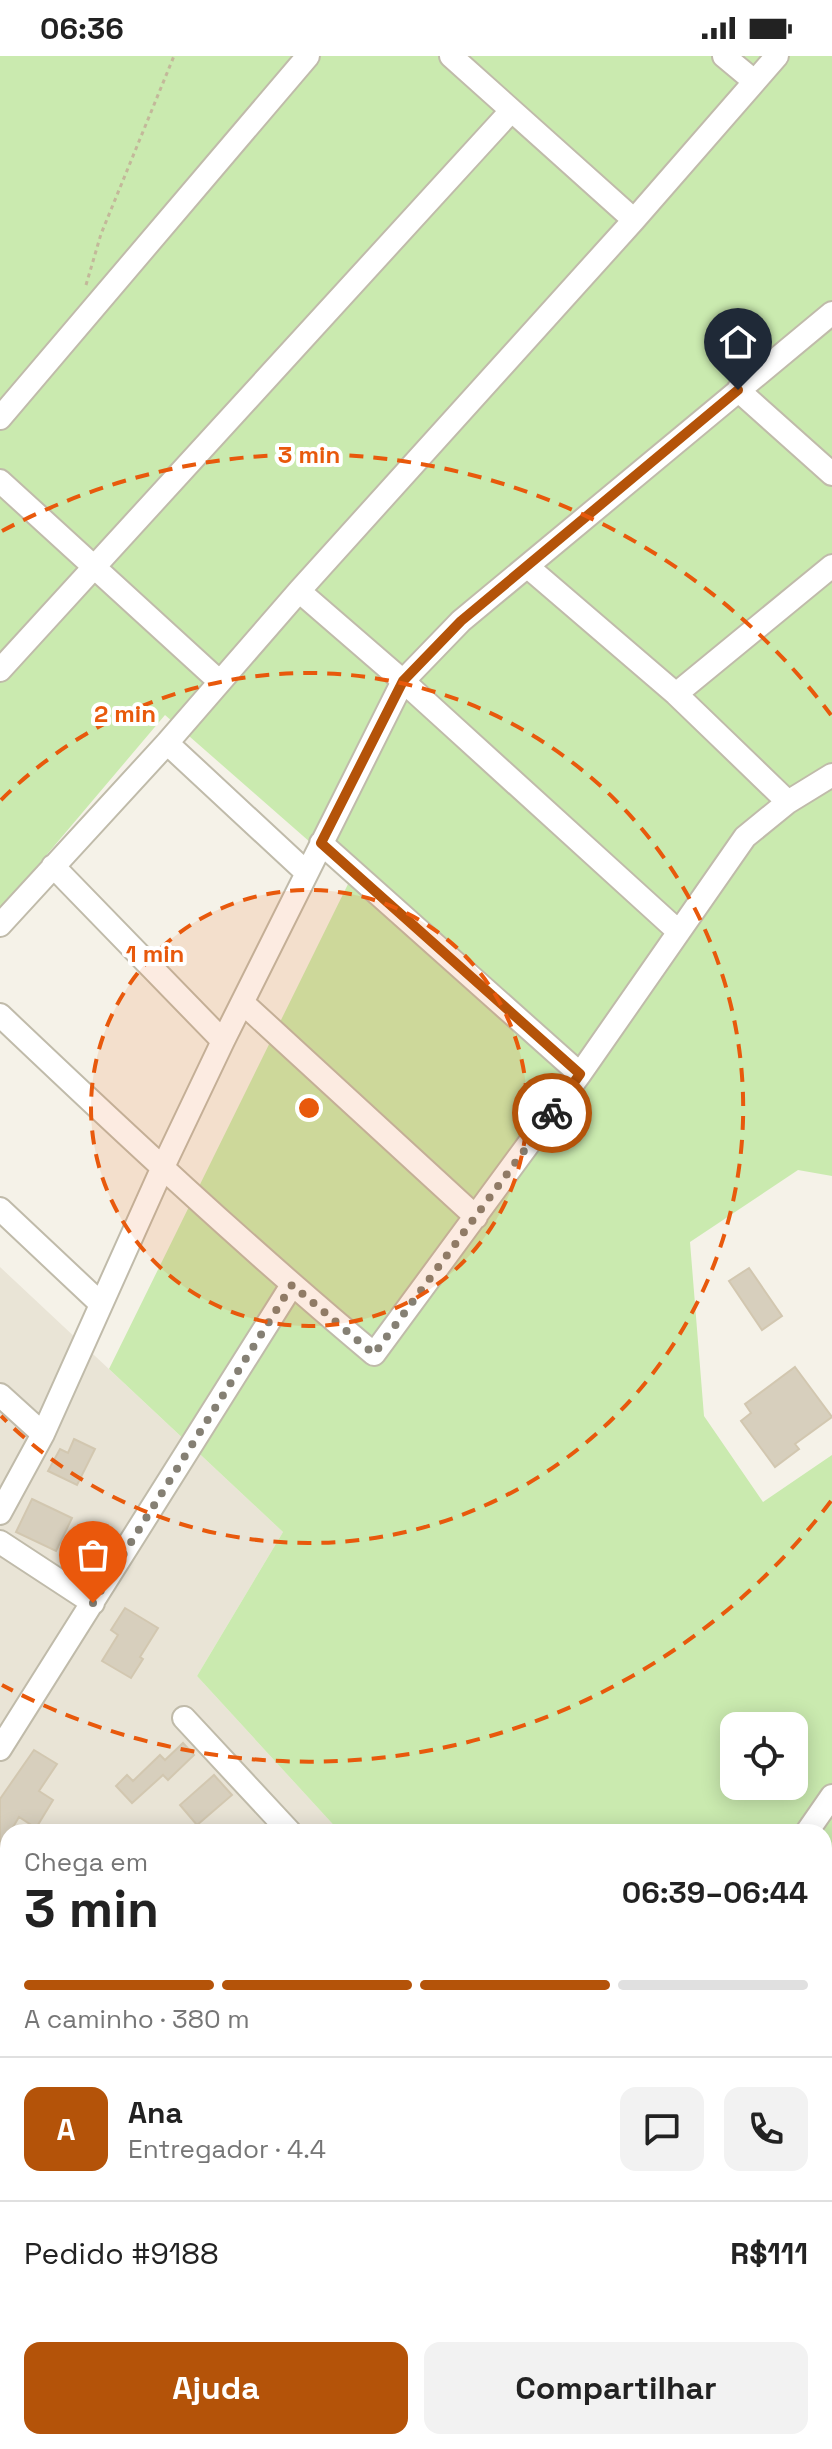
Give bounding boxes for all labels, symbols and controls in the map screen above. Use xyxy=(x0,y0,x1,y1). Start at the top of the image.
text: 06:36 xyxy=(40,9,124,48)
pin xyxy=(704,308,772,390)
icon: home xyxy=(716,320,760,364)
text: 3 min xyxy=(278,439,340,470)
text: 2 min xyxy=(94,698,156,729)
text: 1 min xyxy=(126,938,184,969)
courier xyxy=(512,1073,592,1153)
icon: bike xyxy=(530,1091,574,1135)
centre of rings xyxy=(295,1094,323,1122)
pin xyxy=(59,1521,127,1603)
icon: bag xyxy=(71,1533,115,1577)
map controls xyxy=(720,1712,808,1800)
button: locate xyxy=(720,1712,808,1800)
text: Chega em xyxy=(24,1845,148,1879)
text: 06:39–06:44 xyxy=(622,1873,808,1912)
text: 3 min xyxy=(24,1876,159,1942)
text: A caminho · 380 m xyxy=(24,2002,250,2036)
button: chat xyxy=(620,2087,704,2171)
button: phone xyxy=(724,2087,808,2171)
text: Ana xyxy=(128,2093,183,2132)
text: A xyxy=(56,2110,76,2149)
text: Entregador · 4.4 xyxy=(128,2132,326,2166)
text: Pedido #9188 xyxy=(24,2234,219,2273)
text: R$111 xyxy=(730,2234,808,2273)
button: Ajuda xyxy=(24,2342,408,2434)
button: Compartilhar xyxy=(424,2342,808,2434)

